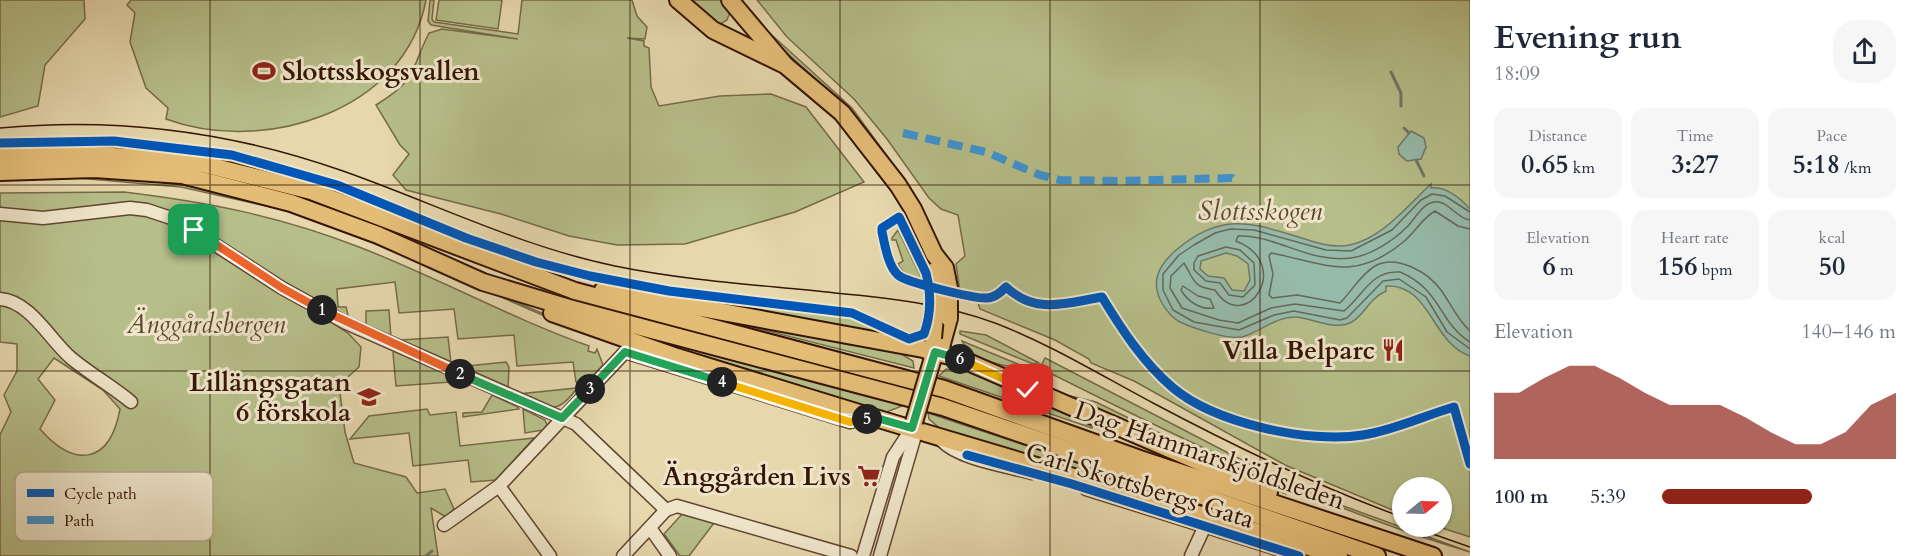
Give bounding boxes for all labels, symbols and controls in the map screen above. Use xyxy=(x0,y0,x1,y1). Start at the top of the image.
text: Evening run xyxy=(1494,15,1682,60)
button: share xyxy=(1833,20,1896,83)
place label: Slottsskogsvallen xyxy=(282,54,480,89)
sports icon: Slottsskogsvallen xyxy=(251,58,277,84)
text: 18:09 xyxy=(1494,60,1540,87)
text: Distance xyxy=(1529,125,1587,147)
text: Time xyxy=(1676,125,1714,147)
text: Pace xyxy=(1817,125,1847,147)
text: 0.65 xyxy=(1521,147,1569,182)
text: 3:27 xyxy=(1671,147,1719,182)
text: 5:18 xyxy=(1792,147,1840,182)
text: km xyxy=(1569,157,1595,179)
text: /km xyxy=(1840,157,1872,179)
park label: Slottsskogen xyxy=(1198,194,1322,229)
pin xyxy=(168,204,219,255)
icon: arrive xyxy=(177,213,210,246)
text: Elevation xyxy=(1526,227,1590,249)
text: Heart rate xyxy=(1661,227,1729,249)
text: kcal xyxy=(1819,227,1845,249)
text: 6 xyxy=(1542,249,1556,284)
text: 156 xyxy=(1658,249,1698,284)
text: 50 xyxy=(1819,249,1845,284)
text: m xyxy=(1556,259,1574,281)
text: bpm xyxy=(1698,259,1732,281)
pin: 1 xyxy=(307,295,337,325)
text: 1 xyxy=(318,299,326,321)
park label: Änggårdsbergen xyxy=(126,307,286,342)
text: Elevation xyxy=(1494,318,1573,345)
text: 140–146 m xyxy=(1801,318,1896,345)
place label: Villa Belparc xyxy=(1222,333,1375,368)
restaurant icon: Villa Belparc xyxy=(1380,337,1406,363)
pin: 6 xyxy=(945,344,975,374)
text: 6 xyxy=(956,348,964,370)
pin: 2 xyxy=(445,359,475,389)
text: 2 xyxy=(456,363,464,385)
pin xyxy=(1002,364,1053,415)
place label: Lillängsgatan 6 förskola xyxy=(189,365,351,430)
pin: 4 xyxy=(707,367,737,397)
text: 4 xyxy=(718,371,726,393)
icon: check xyxy=(1011,373,1044,406)
pin: 3 xyxy=(575,374,605,404)
text: 3 xyxy=(586,378,594,400)
school or university icon: Lillängsgatan 6 förskola xyxy=(356,384,382,410)
street label: Dag Hammarskjöldsleden xyxy=(1070,393,1350,518)
pin: 5 xyxy=(852,404,882,434)
text: 5 xyxy=(863,408,871,430)
street label: Carl Skottsbergs Gata xyxy=(1021,434,1258,537)
place label: Änggården Livs xyxy=(663,459,851,494)
supermarket icon: Änggården Livs xyxy=(856,463,882,489)
legend xyxy=(15,472,213,541)
north arrow xyxy=(1392,477,1452,537)
map controls xyxy=(1392,477,1452,537)
text: Cycle path xyxy=(64,483,137,505)
text: 100 m xyxy=(1494,483,1549,510)
text: 5:39 xyxy=(1590,483,1626,510)
text: Path xyxy=(64,510,94,532)

